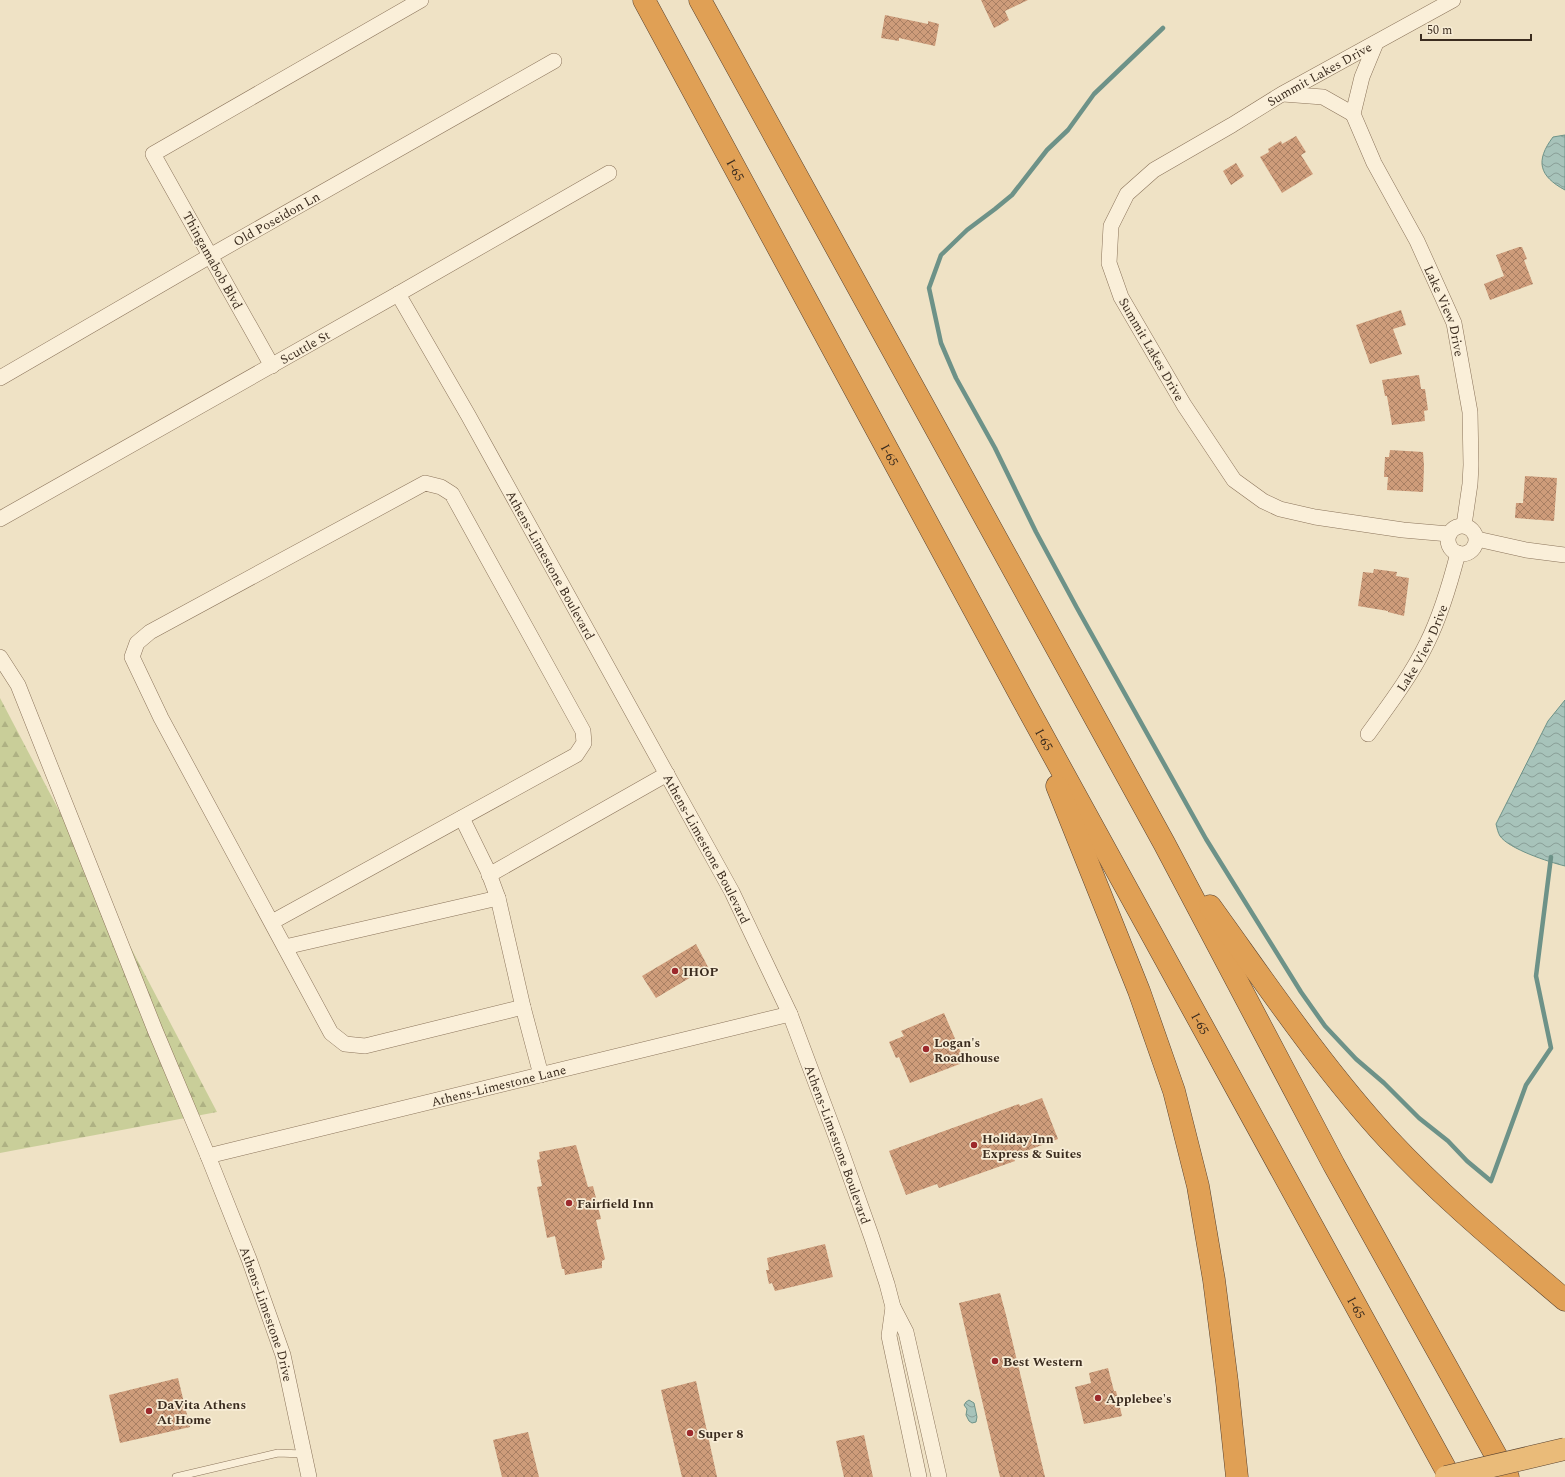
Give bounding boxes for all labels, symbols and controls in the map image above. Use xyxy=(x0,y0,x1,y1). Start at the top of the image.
scale bar xyxy=(1421,16,1531,42)
text: 50 m xyxy=(1427,21,1452,40)
street label: Summit Lakes Drive xyxy=(1263,38,1376,112)
street label: I-65 xyxy=(721,155,749,185)
street label: Old Poseidon Ln xyxy=(230,187,324,252)
street label: Thingamabob Blvd xyxy=(177,208,247,313)
street label: Lake View Drive xyxy=(1418,263,1469,358)
street label: Summit Lakes Drive xyxy=(1113,294,1189,405)
street label: Scuttle St xyxy=(276,325,334,370)
street label: I-65 xyxy=(875,440,904,470)
street label: Athens-Limestone Boulevard xyxy=(501,487,600,644)
street label: Lake View Drive xyxy=(1392,602,1453,696)
street label: I-65 xyxy=(1030,725,1058,755)
street label: Athens-Limestone Boulevard xyxy=(657,770,755,928)
place label: IHOP xyxy=(683,962,718,982)
marker: IHOP xyxy=(670,966,680,976)
street label: I-65 xyxy=(1186,1009,1214,1039)
place label: Logan's Roadhouse xyxy=(934,1033,1000,1068)
marker: Logan's Roadhouse xyxy=(921,1044,931,1054)
street label: Athens-Limestone Lane xyxy=(429,1060,568,1112)
street label: Athens-Limestone Boulevard xyxy=(799,1062,875,1227)
place label: Holiday Inn Express & Suites xyxy=(982,1129,1082,1164)
marker: Holiday Inn Express & Suites xyxy=(969,1140,979,1150)
place label: Fairfield Inn xyxy=(577,1194,654,1214)
marker: Fairfield Inn xyxy=(564,1198,574,1208)
street label: Athens-Limestone Drive xyxy=(234,1244,297,1384)
street label: I-65 xyxy=(1342,1293,1370,1323)
place label: Best Western xyxy=(1003,1352,1083,1372)
marker: Best Western xyxy=(990,1356,1000,1366)
place label: Applebee's xyxy=(1106,1389,1172,1409)
marker: Applebee's xyxy=(1093,1393,1103,1403)
place label: DaVita Athens At Home xyxy=(157,1395,246,1430)
marker: DaVita Athens At Home xyxy=(144,1406,154,1416)
place label: Super 8 xyxy=(698,1424,743,1444)
marker: Super 8 xyxy=(685,1428,695,1438)

